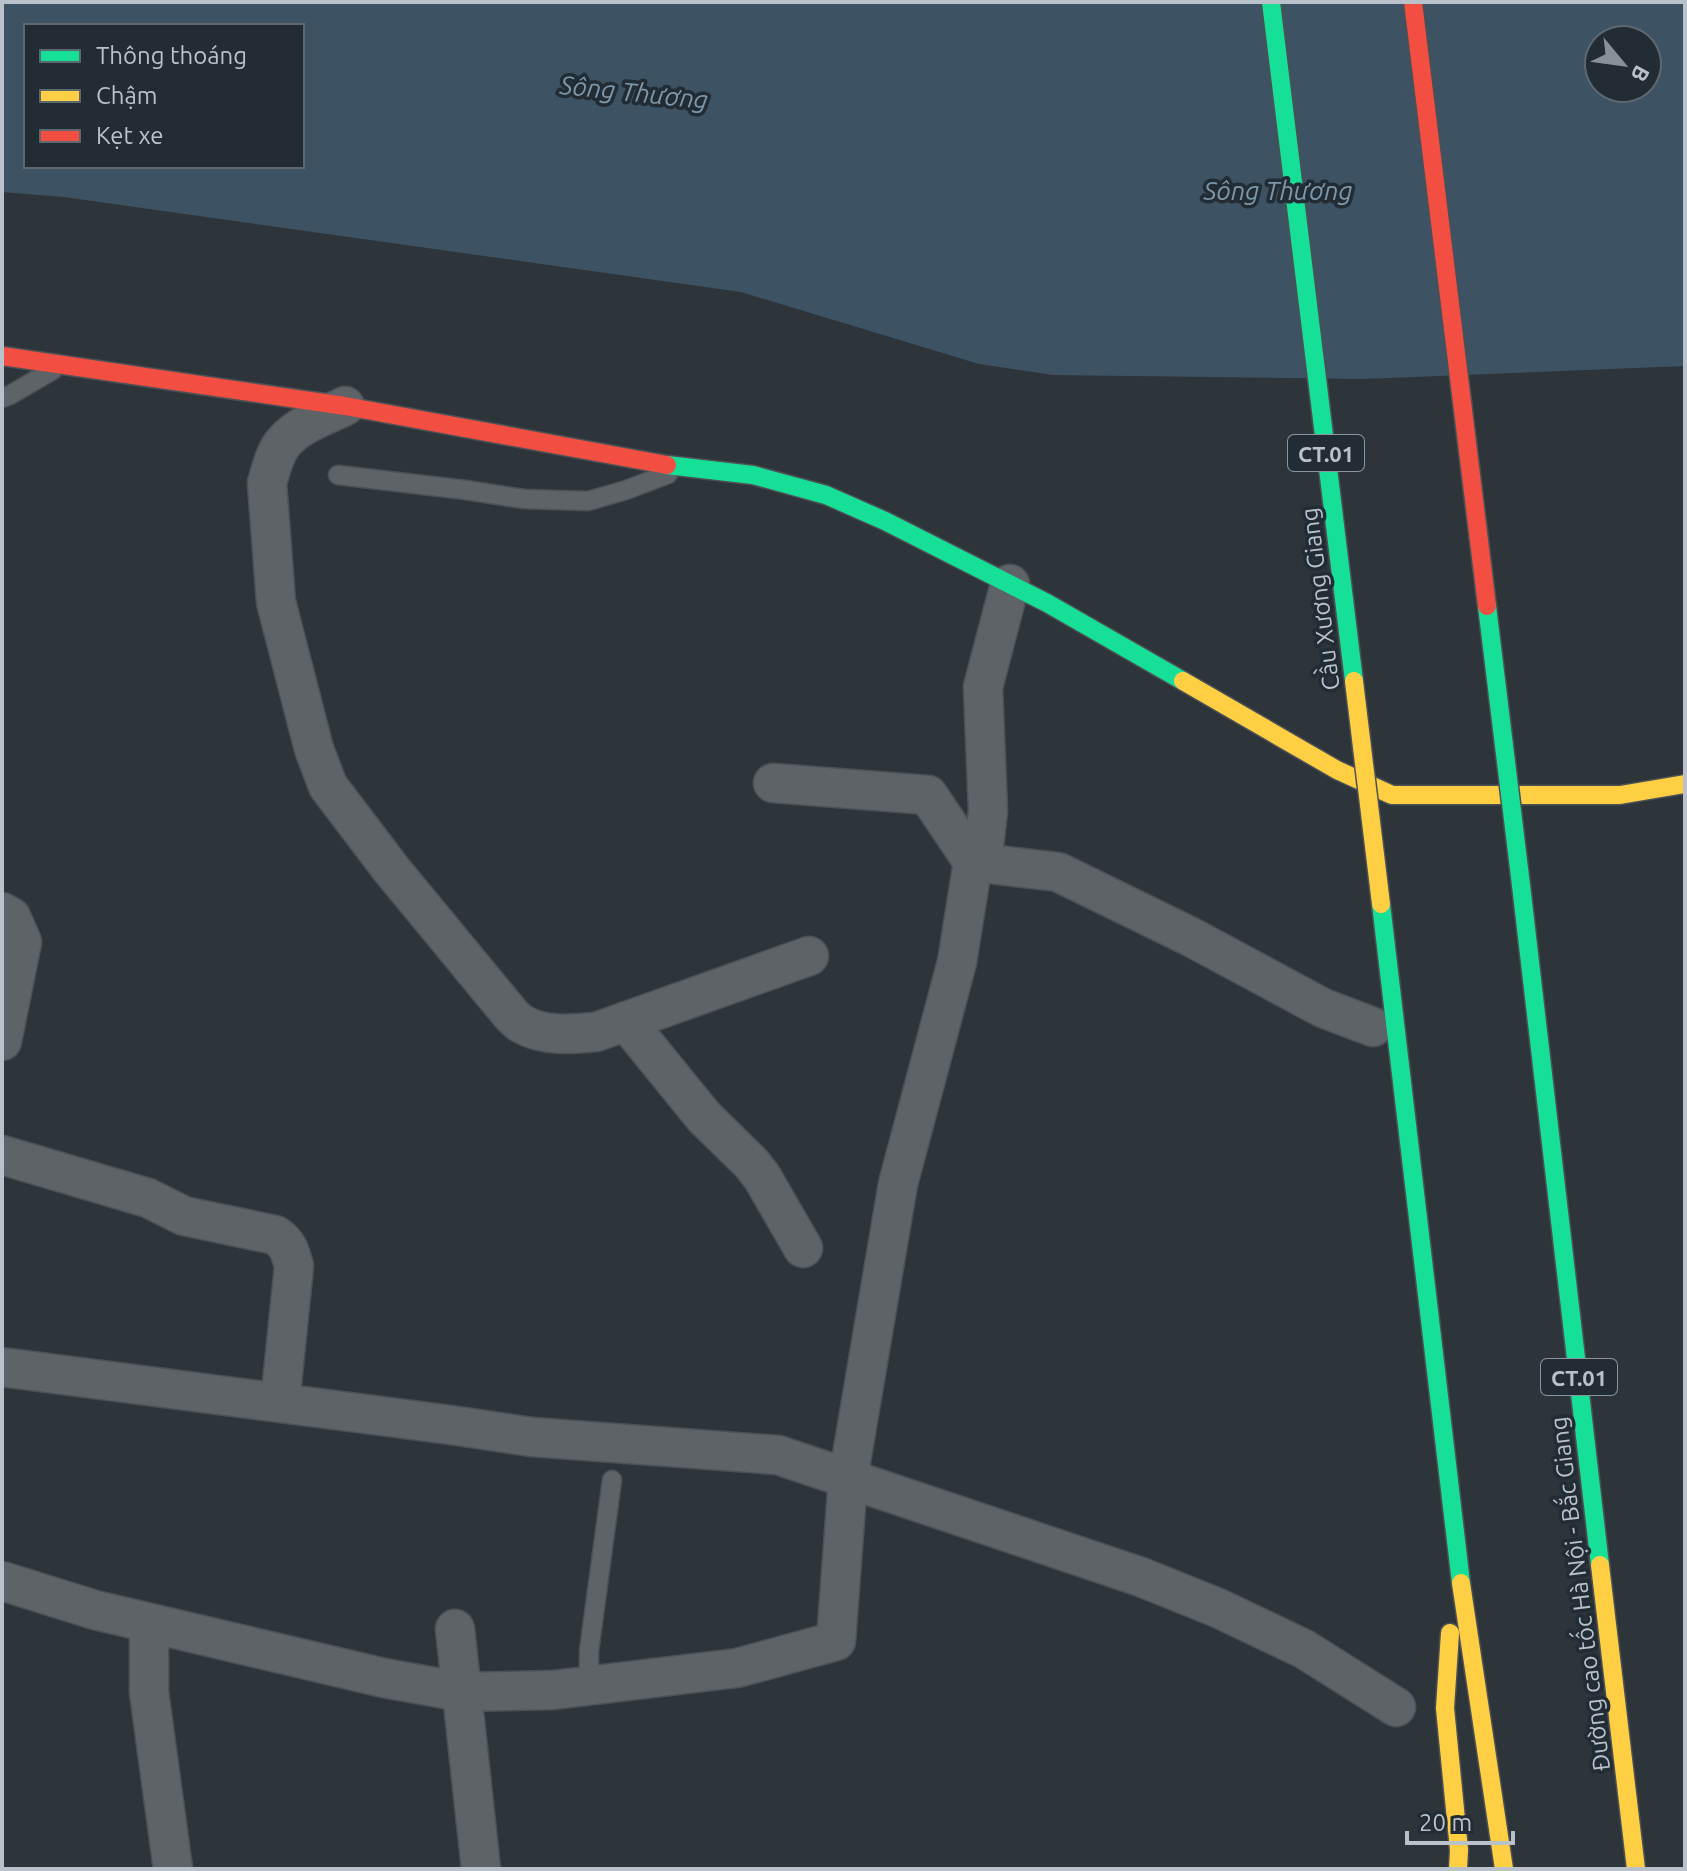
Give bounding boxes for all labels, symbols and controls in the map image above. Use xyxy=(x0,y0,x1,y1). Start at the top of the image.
legend xyxy=(24,24,304,168)
north arrow xyxy=(1583,24,1663,104)
text: Thông thoáng xyxy=(96,42,247,69)
text: B xyxy=(1626,61,1655,86)
water label: Sông Thương xyxy=(557,70,710,114)
text: Chậm xyxy=(96,82,157,109)
text: Kẹt xe xyxy=(96,122,164,149)
water label: Sông Thương xyxy=(1202,176,1353,205)
road number: CT.01 xyxy=(1288,435,1364,471)
street label: Cầu Xương Giang xyxy=(1292,506,1345,692)
road number: CT.01 xyxy=(1541,1359,1617,1395)
street label: Đường cao tốc Hà Nội - Bắc Giang xyxy=(1541,1415,1615,1773)
scale bar xyxy=(1407,1795,1513,1845)
text: 20 m xyxy=(1419,1809,1472,1836)

